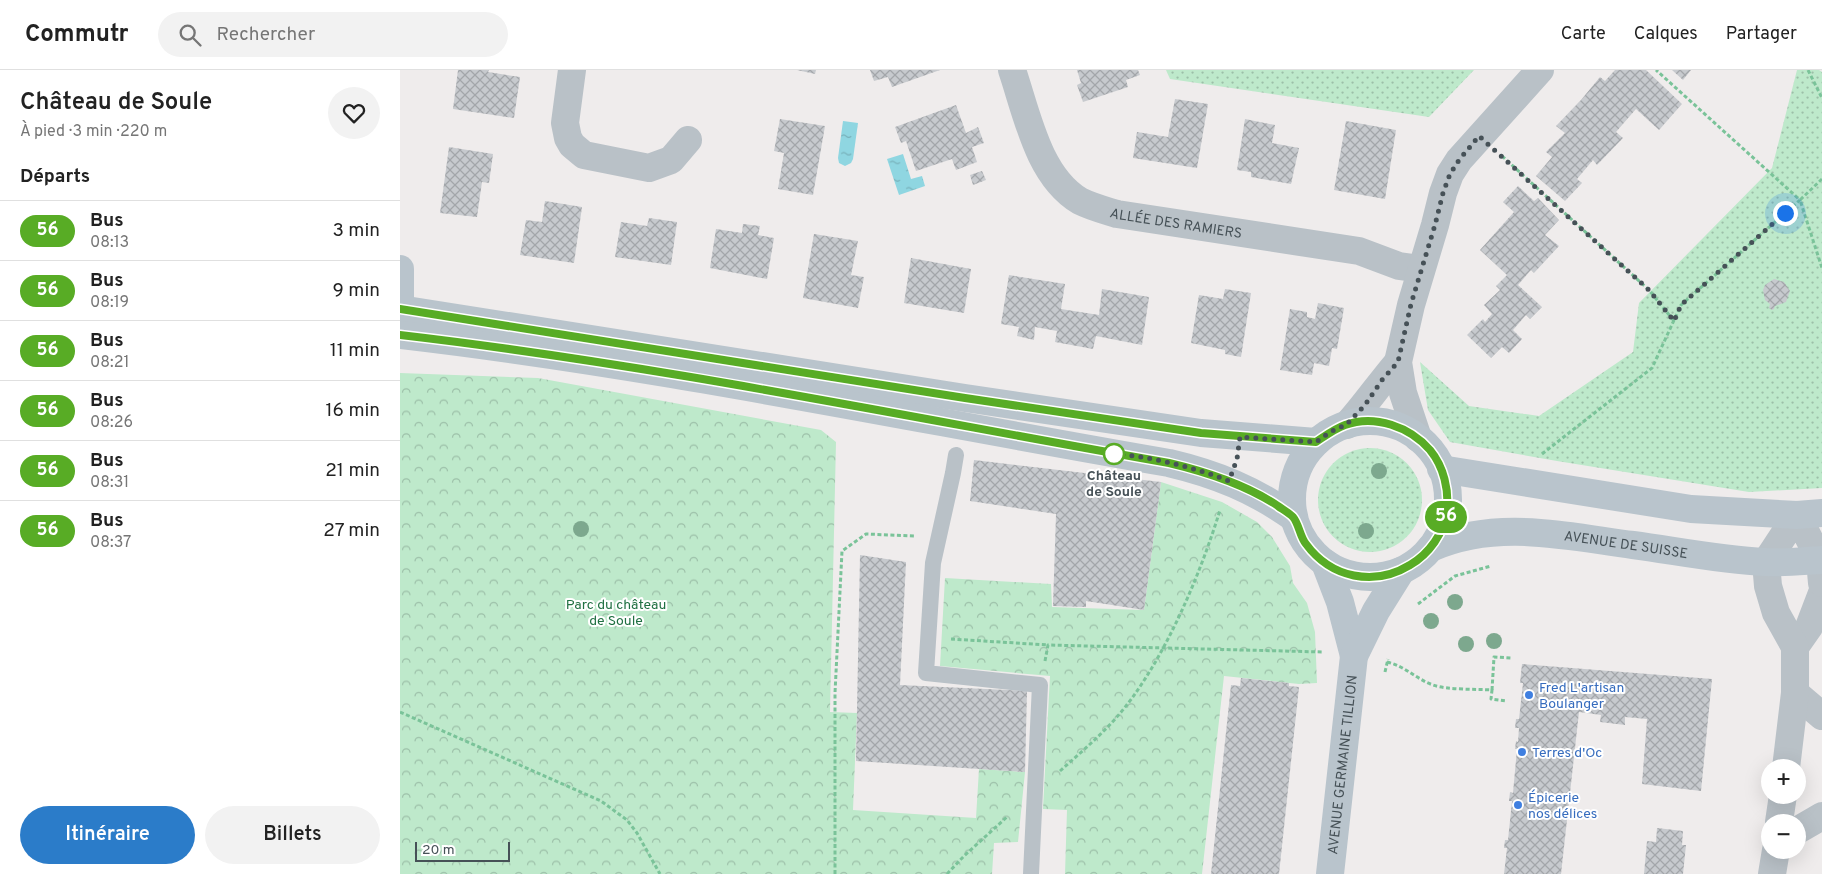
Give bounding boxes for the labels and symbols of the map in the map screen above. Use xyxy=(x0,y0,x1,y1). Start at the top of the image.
your location xyxy=(1773,201,1798,226)
street label: ALLÉE DES RAMIERS xyxy=(1107,205,1243,243)
marker: Château de Soule xyxy=(1103,443,1125,465)
place label: Château de Soule xyxy=(1086,468,1142,501)
line badge: 56 xyxy=(1424,501,1468,533)
street label: AVENUE DE SUISSE xyxy=(1563,528,1689,563)
park label: Parc du château de Soule xyxy=(566,597,666,630)
street label: AVENUE GERMAINE TILLION xyxy=(1325,674,1362,856)
place label: Fred L'artisan Boulanger xyxy=(1539,680,1624,713)
marker: Fred L'artisan Boulanger xyxy=(1523,689,1535,701)
place label: Terres d'Oc xyxy=(1532,745,1602,762)
marker: Terres d'Oc xyxy=(1516,746,1528,758)
place label: Épicerie nos délices xyxy=(1528,789,1597,823)
marker: Épicerie nos délices xyxy=(1512,799,1524,811)
scale bar xyxy=(415,839,510,862)

